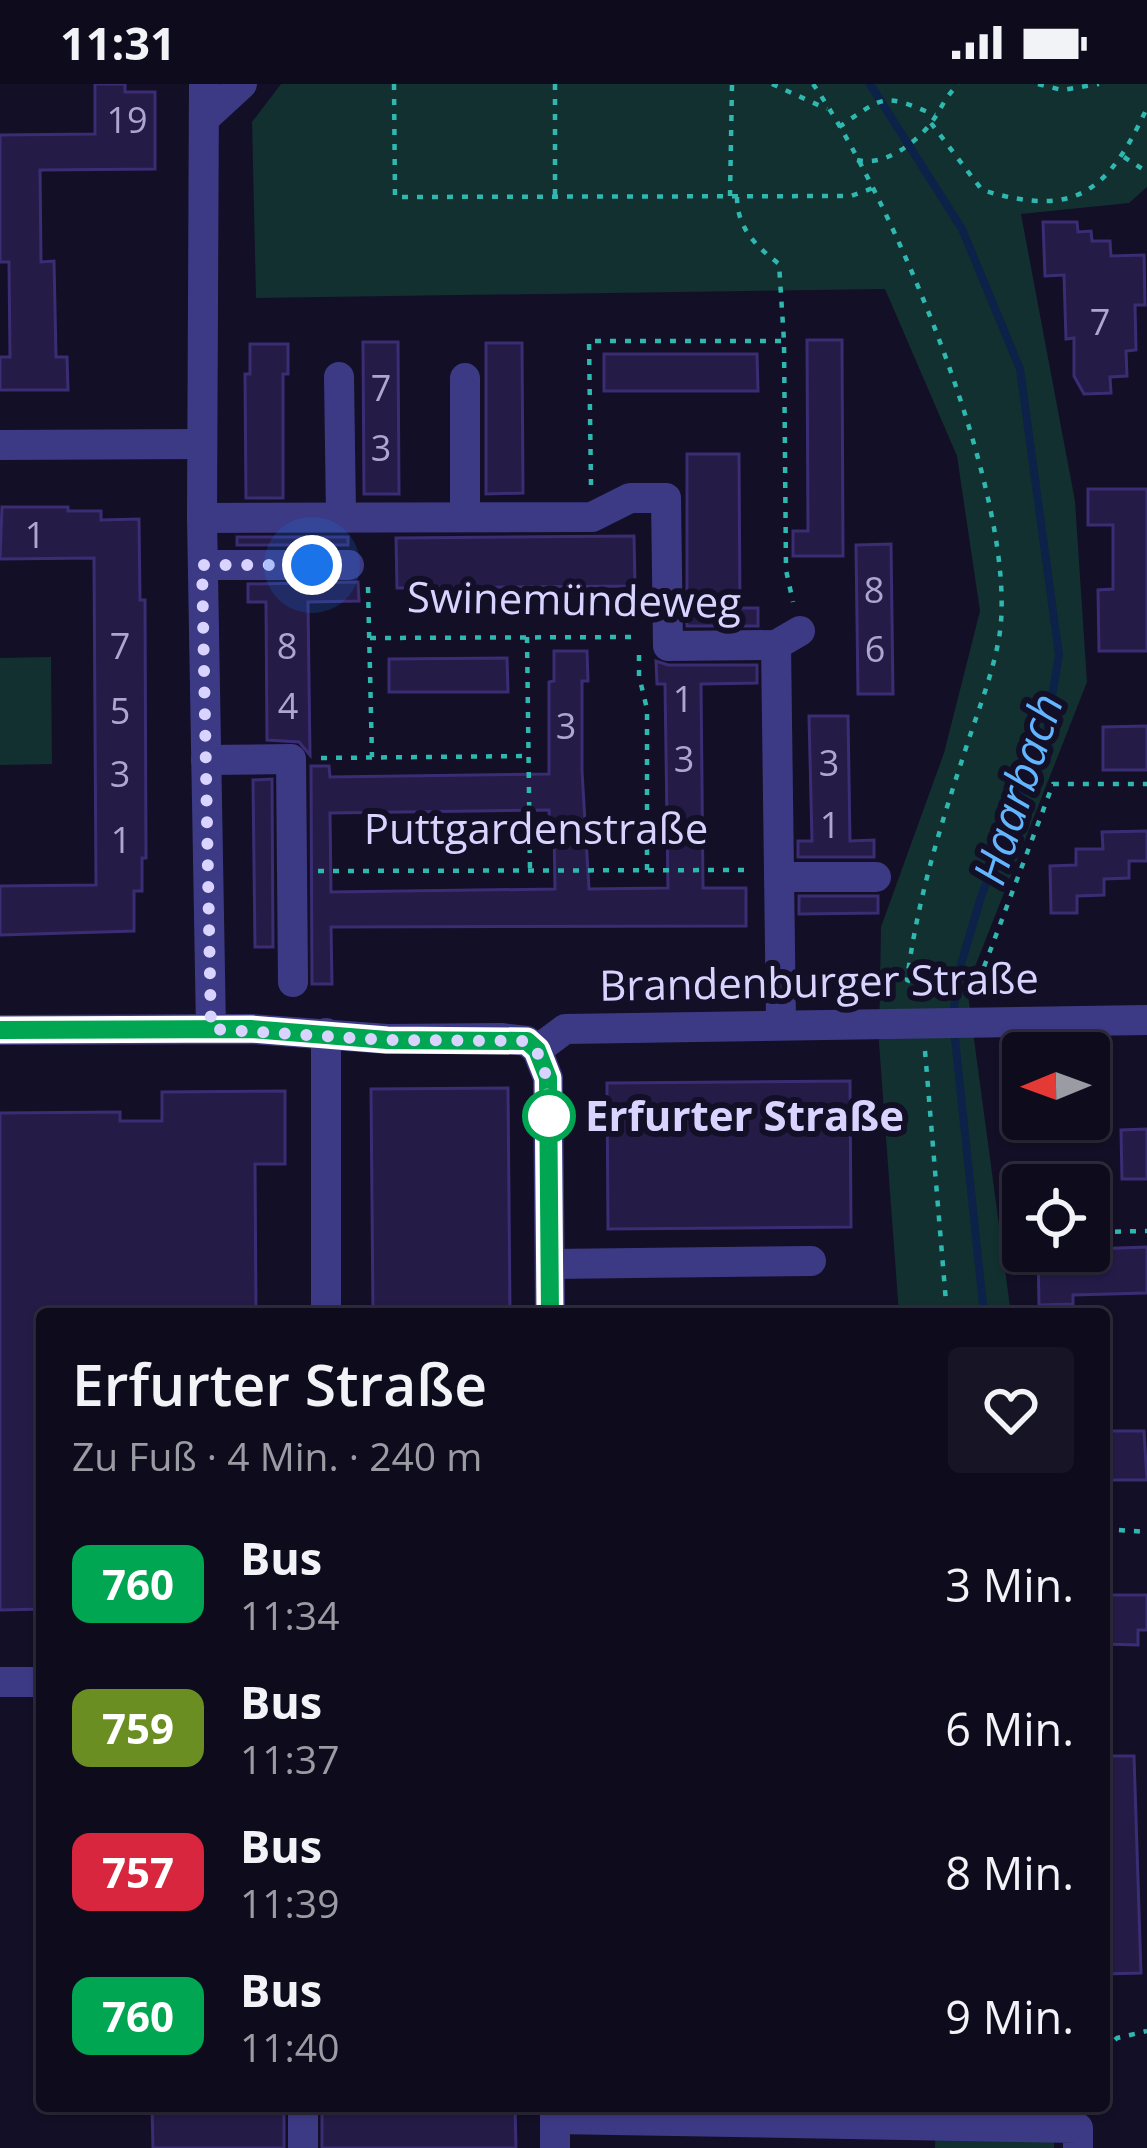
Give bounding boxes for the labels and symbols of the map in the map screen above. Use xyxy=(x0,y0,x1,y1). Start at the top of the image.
house number: 19 xyxy=(106,95,148,144)
house number: 7 xyxy=(1090,297,1110,346)
house number: 7 xyxy=(371,363,391,412)
house number: 3 xyxy=(371,423,391,472)
house number: 1 xyxy=(25,510,45,559)
your location xyxy=(282,535,342,595)
house number: 8 xyxy=(864,565,884,614)
street label: Swinemündeweg xyxy=(406,567,742,630)
house number: 7 xyxy=(110,621,130,670)
house number: 8 xyxy=(277,621,297,670)
house number: 6 xyxy=(865,624,885,673)
house number: 1 xyxy=(673,674,693,723)
house number: 4 xyxy=(278,681,298,730)
water label: Haarbach xyxy=(957,685,1076,892)
house number: 5 xyxy=(110,686,130,735)
house number: 3 xyxy=(556,701,576,750)
house number: 3 xyxy=(674,734,694,783)
house number: 3 xyxy=(819,738,839,787)
house number: 3 xyxy=(110,749,130,798)
street label: Puttgardenstraße xyxy=(364,799,708,856)
house number: 1 xyxy=(820,800,840,849)
house number: 1 xyxy=(111,815,131,864)
street label: Brandenburger Straße xyxy=(599,948,1039,1013)
north arrow xyxy=(1002,1032,1110,1140)
place label: Erfurter Straße xyxy=(585,1086,904,1143)
marker: Erfurter Straße xyxy=(524,1091,574,1141)

